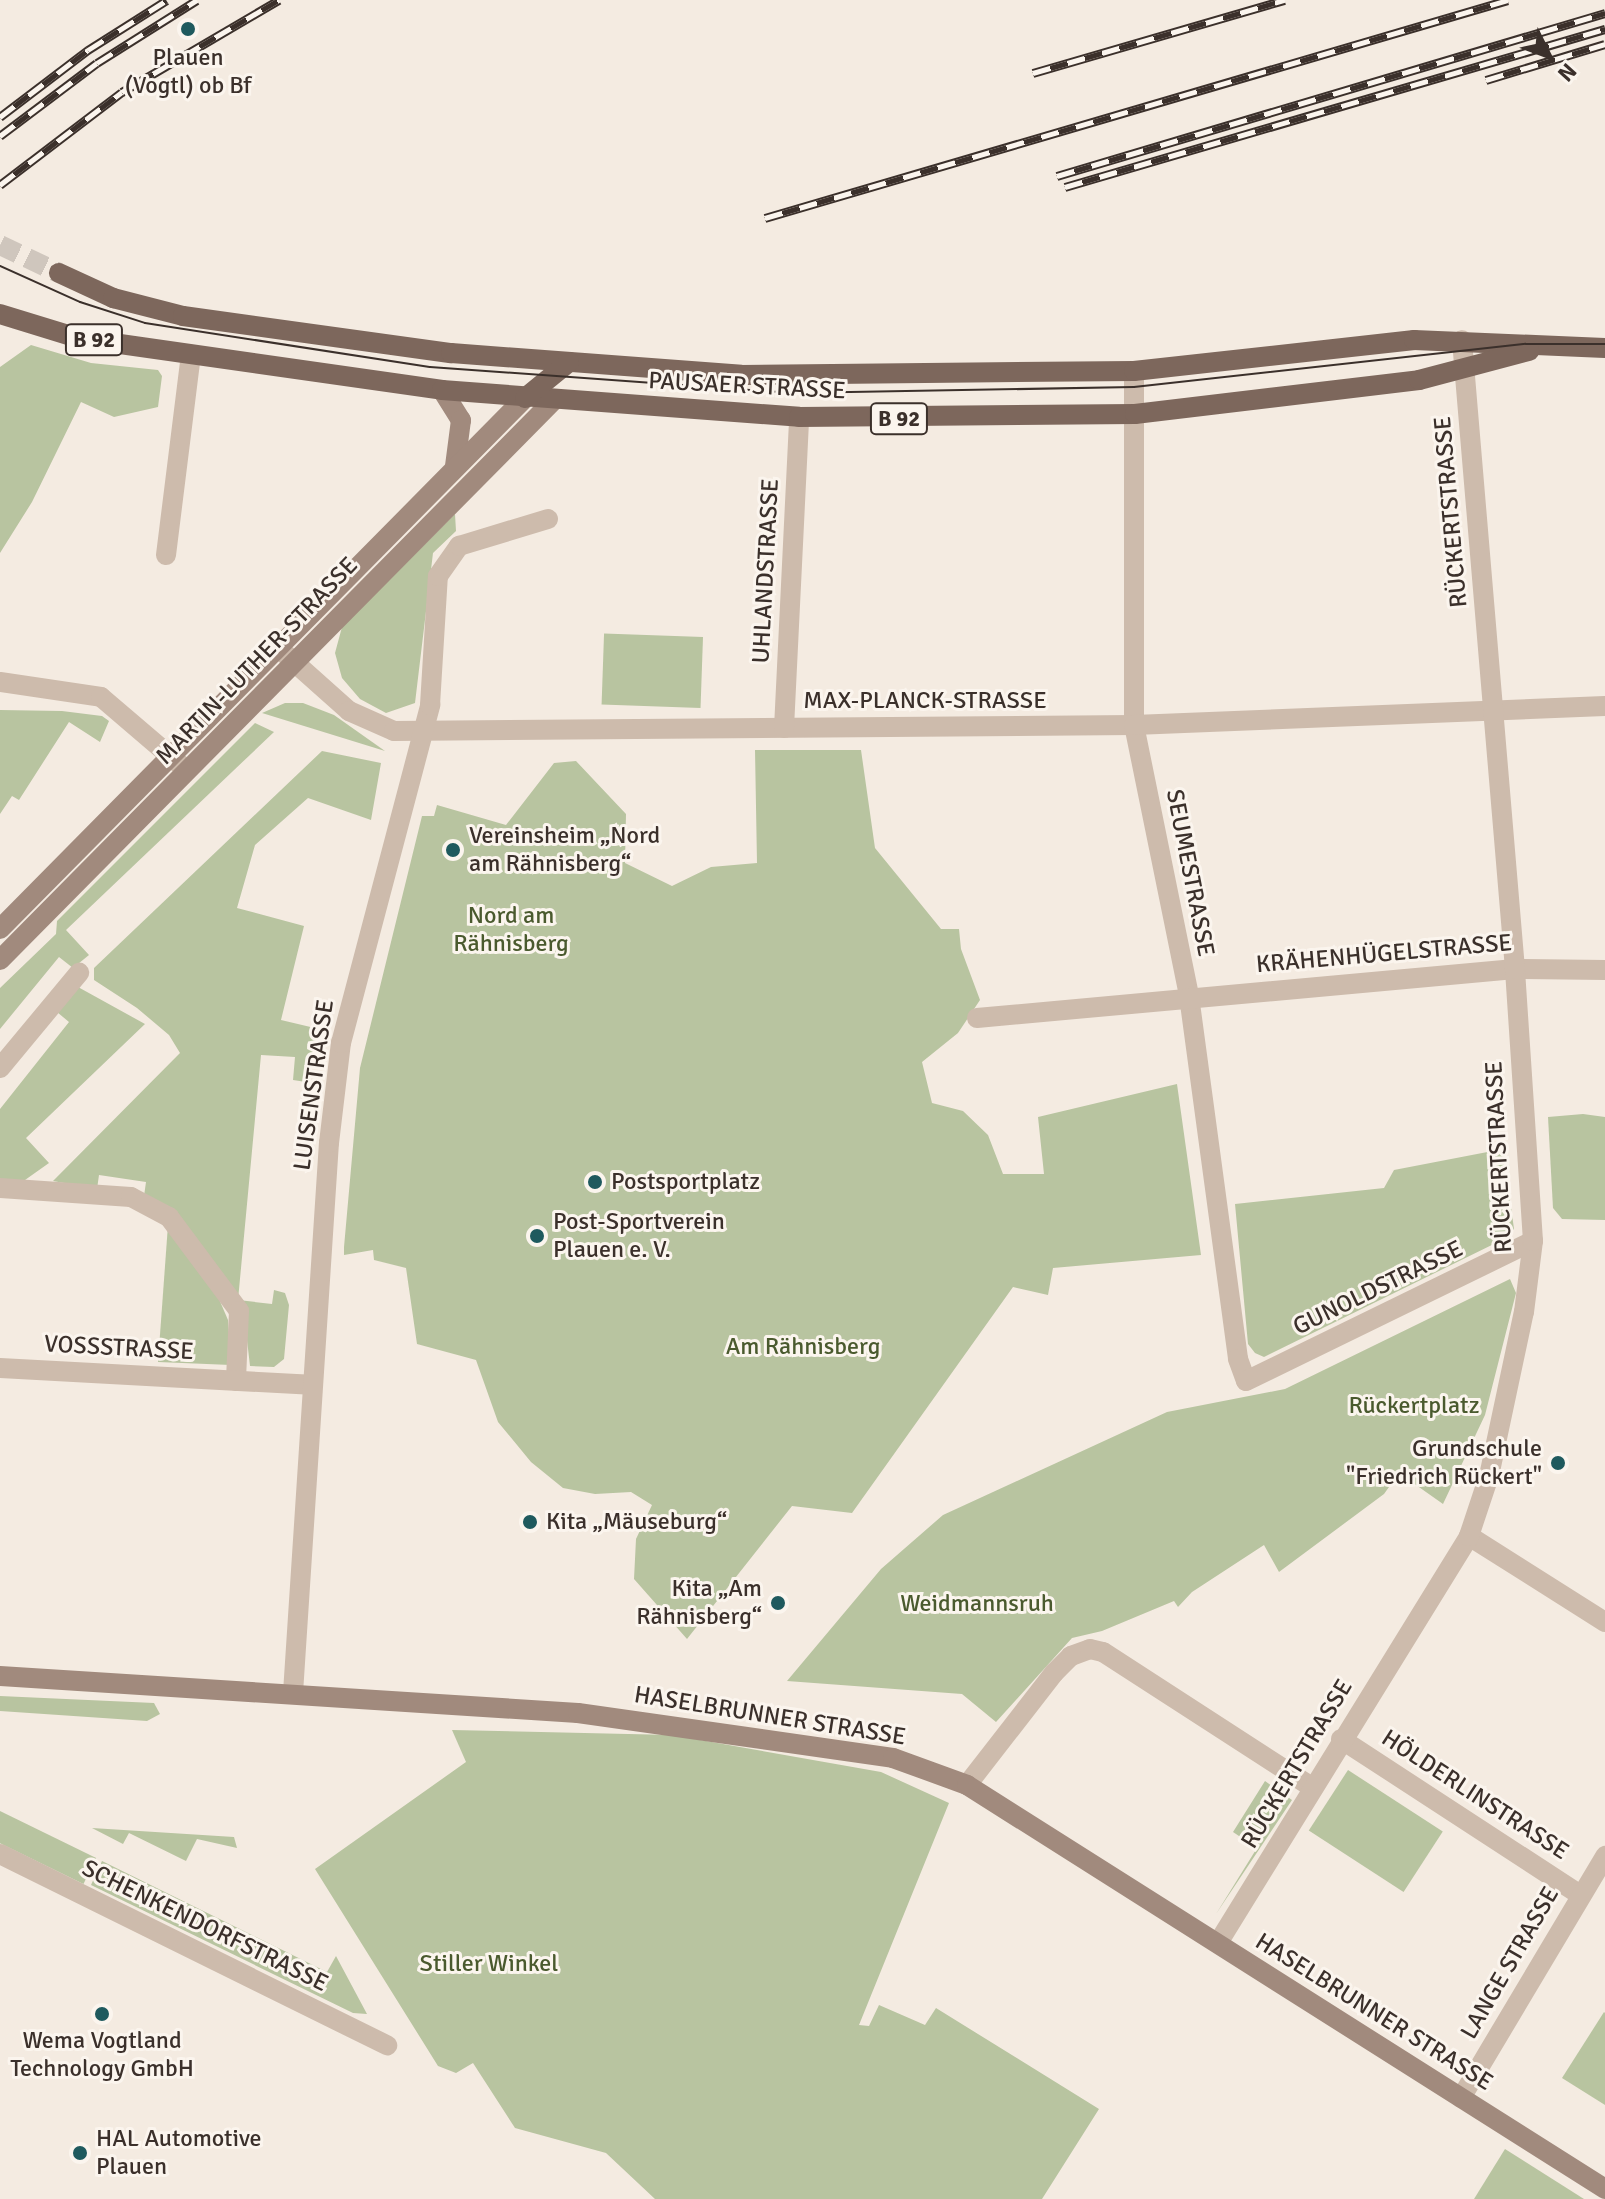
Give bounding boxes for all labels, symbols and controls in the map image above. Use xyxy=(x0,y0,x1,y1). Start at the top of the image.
north arrow xyxy=(1509,16,1589,96)
marker: Plauen (Vogtl) ob Bf xyxy=(177,18,199,40)
place label: Plauen (Vogtl) ob Bf xyxy=(125,44,251,100)
text: N xyxy=(1552,58,1582,87)
road number: B 92 xyxy=(64,322,124,358)
street label: PAUSAER STRASSE xyxy=(648,366,846,406)
road number: B 92 xyxy=(869,401,929,437)
street label: RÜCKERTSTRASSE xyxy=(1428,415,1474,609)
street label: UHLANDSTRASSE xyxy=(747,478,785,664)
street label: MARTIN-LUTHER-STRASSE xyxy=(150,551,364,771)
street label: MAX-PLANCK-STRASSE xyxy=(803,687,1047,715)
street label: SEUMESTRASSE xyxy=(1160,787,1220,959)
place label: Vereinsheim „Nord am Rähnisberg“ xyxy=(469,822,660,878)
marker: Vereinsheim „Nord am Rähnisberg“ xyxy=(444,841,462,859)
park label: Nord am Rähnisberg xyxy=(453,902,569,958)
street label: KRÄHENHÜGELSTRASSE xyxy=(1255,928,1513,980)
street label: LUISENSTRASSE xyxy=(288,998,340,1172)
street label: RÜCKERTSTRASSE xyxy=(1480,1060,1518,1254)
place label: Postsportplatz xyxy=(611,1168,760,1196)
marker: Postsportplatz xyxy=(586,1173,604,1191)
place label: Post-Sportverein Plauen e. V. xyxy=(553,1208,725,1264)
marker: Post-Sportverein Plauen e. V. xyxy=(528,1227,546,1245)
street label: GUNOLDSTRASSE xyxy=(1288,1234,1468,1342)
street label: VOSSSTRASSE xyxy=(43,1330,195,1366)
park label: Am Rähnisberg xyxy=(726,1333,880,1361)
park label: Rückertplatz xyxy=(1349,1392,1479,1420)
place label: Grundschule "Friedrich Rückert" xyxy=(1346,1435,1542,1491)
marker: Grundschule "Friedrich Rückert" xyxy=(1549,1454,1567,1472)
place label: Kita „Mäuseburg“ xyxy=(546,1508,727,1536)
marker: Kita „Mäuseburg“ xyxy=(521,1513,539,1531)
place label: Kita „Am Rähnisberg“ xyxy=(636,1575,762,1631)
park label: Weidmannsruh xyxy=(900,1590,1054,1618)
marker: Kita „Am Rähnisberg“ xyxy=(769,1594,787,1612)
street label: RÜCKERTSTRASSE xyxy=(1235,1674,1359,1854)
street label: HASELBRUNNER STRASSE xyxy=(632,1680,908,1752)
street label: HÖLDERLINSTRASSE xyxy=(1376,1724,1574,1866)
street label: SCHENKENDORFSTRASSE xyxy=(77,1854,333,1998)
street label: LANGE STRASSE xyxy=(1455,1882,1565,2044)
street label: HASELBRUNNER STRASSE xyxy=(1250,1927,1498,2097)
park label: Stiller Winkel xyxy=(420,1950,558,1978)
marker: Wema Vogtland Technology GmbH xyxy=(93,2005,111,2023)
place label: Wema Vogtland Technology GmbH xyxy=(10,2027,194,2083)
place label: HAL Automotive Plauen xyxy=(96,2125,262,2181)
marker: HAL Automotive Plauen xyxy=(71,2144,89,2162)

